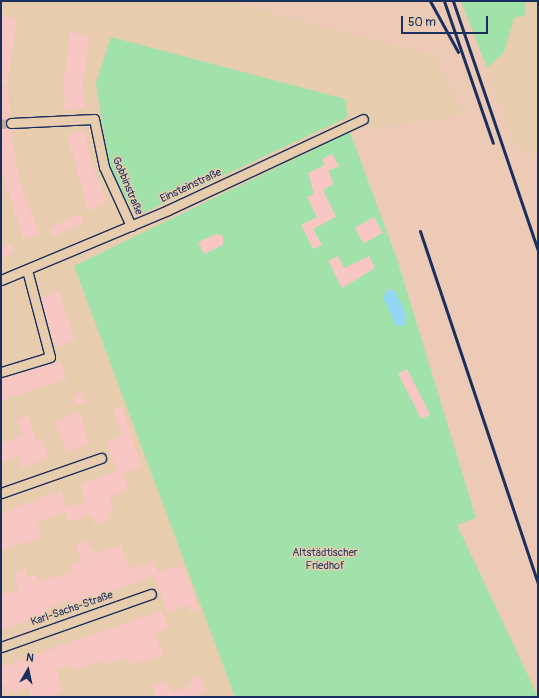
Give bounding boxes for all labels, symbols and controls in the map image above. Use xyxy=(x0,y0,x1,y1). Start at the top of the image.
scale bar xyxy=(403,8,490,34)
text: 50 m xyxy=(408,15,436,30)
street label: Gobbinstraße xyxy=(109,155,145,217)
street label: Einsteinstraße xyxy=(158,166,224,206)
park label: Altstädtischer Friedhof xyxy=(292,547,358,573)
street label: Karl-Sachs-Straße xyxy=(29,589,115,629)
north arrow xyxy=(8,650,48,690)
text: N xyxy=(25,651,35,665)

